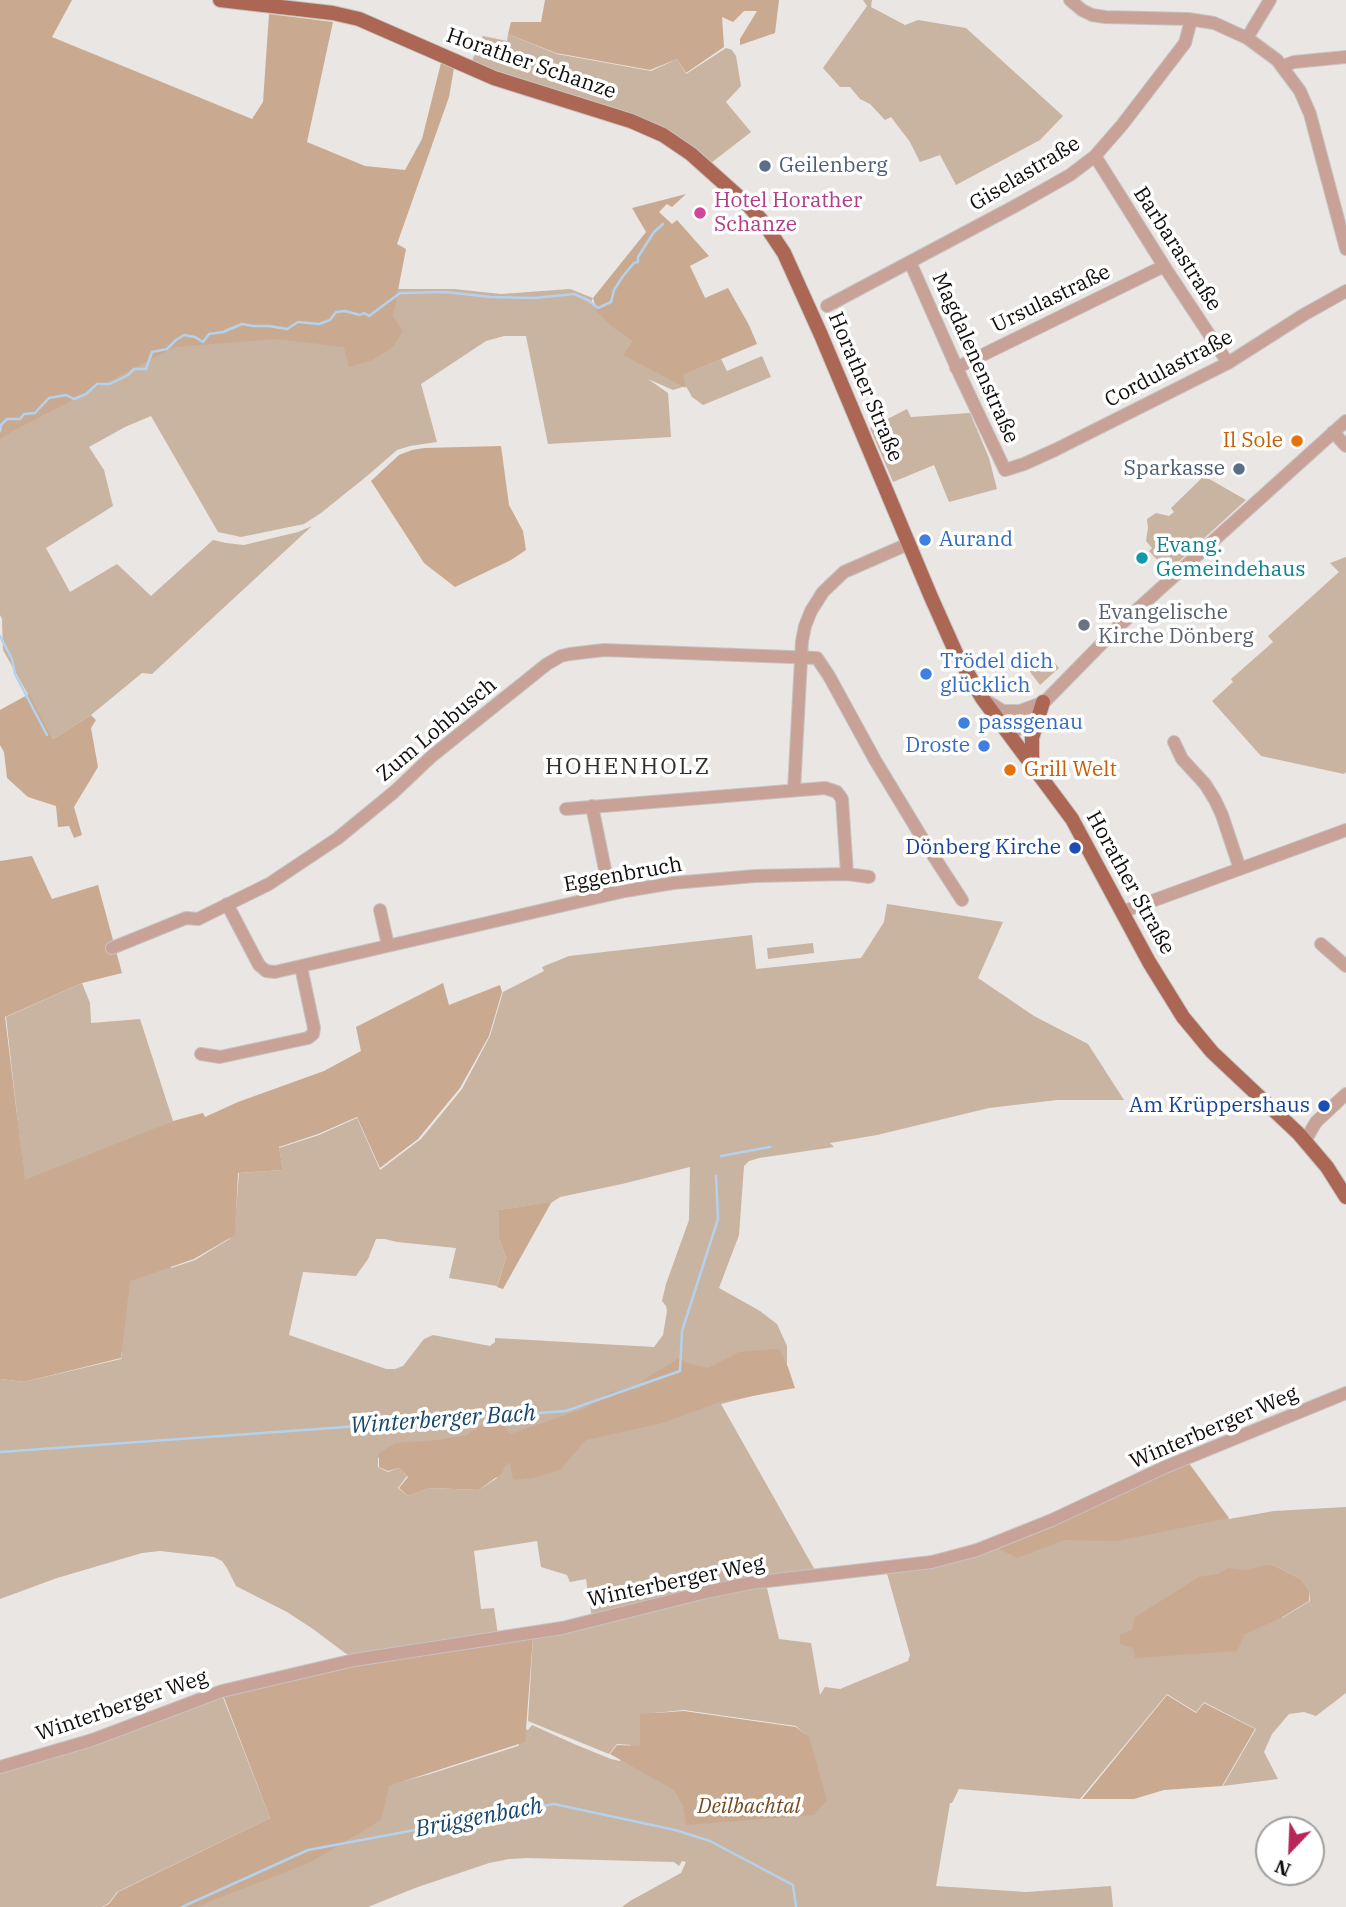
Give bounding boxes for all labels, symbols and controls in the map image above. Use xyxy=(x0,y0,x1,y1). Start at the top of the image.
street label: Horather Schanze xyxy=(443,23,619,105)
street label: Giselastraße xyxy=(965,131,1085,217)
place label: Geilenberg xyxy=(779,153,888,179)
marker: Geilenberg xyxy=(757,158,773,174)
street label: Barbarastraße xyxy=(1128,182,1226,316)
place label: Hotel Horather Schanze xyxy=(714,188,862,238)
marker: Hotel Horather Schanze xyxy=(692,205,708,221)
street label: Ursulastraße xyxy=(988,259,1114,339)
street label: Magdalenenstraße xyxy=(926,269,1024,447)
street label: Horather Straße xyxy=(822,308,908,466)
street label: Cordulastraße xyxy=(1101,325,1237,413)
place label: Il Sole xyxy=(1223,428,1283,454)
marker: Il Sole xyxy=(1289,433,1305,449)
place label: Sparkasse xyxy=(1124,456,1225,482)
marker: Sparkasse xyxy=(1231,461,1247,477)
place label: Aurand xyxy=(939,527,1013,553)
marker: Aurand xyxy=(917,532,933,548)
place label: Evang. Gemeindehaus xyxy=(1156,533,1305,583)
marker: Evang. Gemeindehaus xyxy=(1134,550,1150,566)
place label: Evangelische Kirche Dönberg xyxy=(1098,600,1254,650)
marker: Evangelische Kirche Dönberg xyxy=(1076,617,1092,633)
place label: Trödel dich glücklich xyxy=(940,649,1053,699)
marker: Trödel dich glücklich xyxy=(918,666,934,682)
street label: Zum Lohbusch xyxy=(372,673,502,787)
place label: passgenau xyxy=(978,710,1083,736)
marker: passgenau xyxy=(956,715,972,731)
place label: Droste xyxy=(905,733,970,759)
marker: Droste xyxy=(976,738,992,754)
district label: HOHENHOLZ xyxy=(546,753,710,781)
place label: Grill Welt xyxy=(1024,757,1117,783)
marker: Grill Welt xyxy=(1002,762,1018,778)
street label: Horather Straße xyxy=(1080,807,1180,959)
place label: Dönberg Kirche xyxy=(905,835,1061,861)
marker: Dönberg Kirche xyxy=(1067,840,1083,856)
street label: Eggenbruch xyxy=(562,852,684,898)
place label: Am Krüppershaus xyxy=(1129,1093,1310,1119)
marker: Am Krüppershaus xyxy=(1316,1098,1332,1114)
street label: Winterberger Weg xyxy=(1126,1381,1302,1475)
water label: Winterberger Bach xyxy=(349,1400,537,1440)
street label: Winterberger Weg xyxy=(585,1551,767,1613)
street label: Winterberger Weg xyxy=(33,1665,211,1747)
water label: Brüggenbach xyxy=(413,1792,545,1844)
park label: Deilbachtal xyxy=(698,1794,800,1820)
north arrow xyxy=(1255,1816,1325,1886)
text: N xyxy=(1271,1855,1294,1882)

